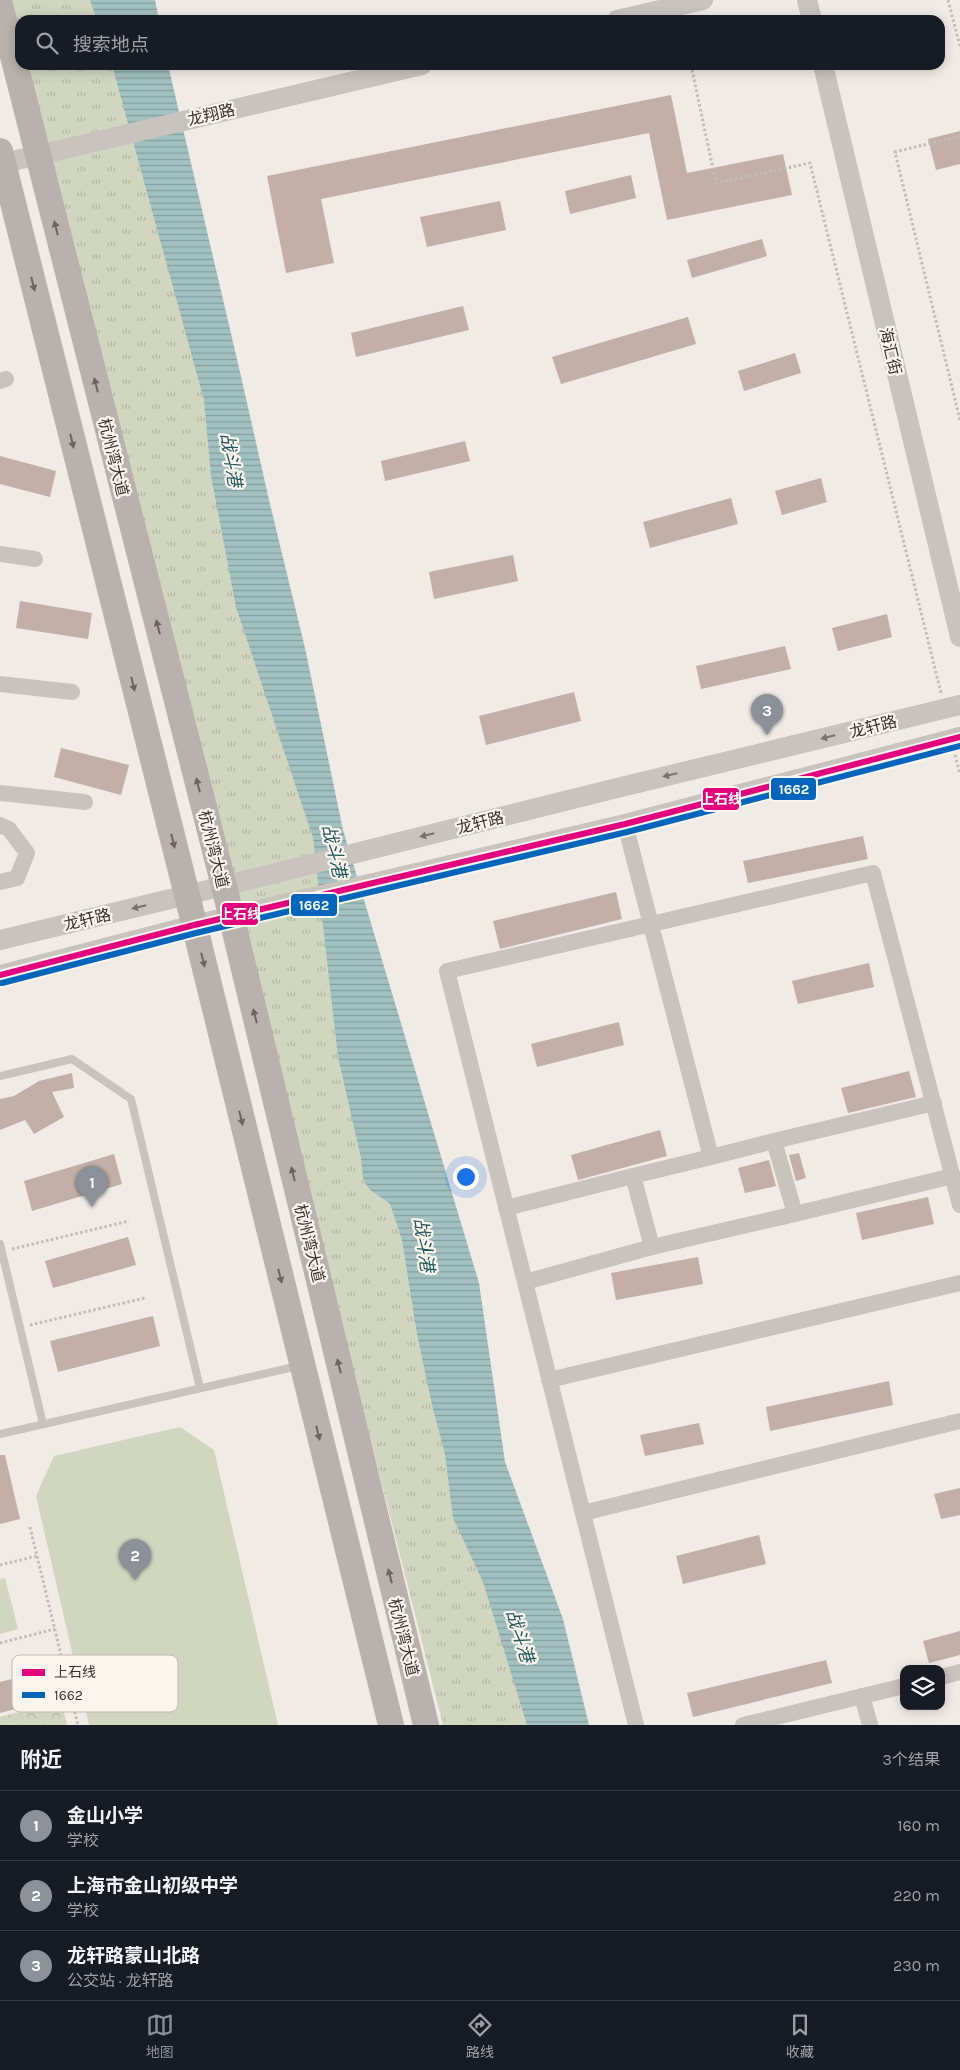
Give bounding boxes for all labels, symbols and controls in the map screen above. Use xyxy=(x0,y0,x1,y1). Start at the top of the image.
search box xyxy=(15,15,945,70)
icon: search xyxy=(33,29,61,57)
text: 搜索地点 xyxy=(73,34,149,56)
street label: 龙翔路 xyxy=(186,100,237,129)
one-way arrow xyxy=(51,220,59,235)
one-way arrow xyxy=(29,276,37,291)
street label: 海汇街 xyxy=(876,326,905,377)
one-way arrow xyxy=(92,378,100,393)
street label: 杭州湾大道 xyxy=(95,416,132,498)
water label: 战斗港 xyxy=(216,432,247,491)
one-way arrow xyxy=(68,434,76,449)
one-way arrow xyxy=(154,620,162,635)
one-way arrow xyxy=(130,676,138,691)
pin: 3 xyxy=(751,694,783,735)
street label: 龙轩路 xyxy=(848,711,899,742)
one-way arrow xyxy=(820,734,835,742)
one-way arrow xyxy=(662,771,677,779)
one-way arrow xyxy=(194,777,202,792)
line badge: 1662 xyxy=(770,777,817,801)
text: 1662 xyxy=(779,781,809,798)
line badge: 上石线 xyxy=(702,787,740,811)
text: 上石线 xyxy=(700,791,742,808)
street label: 龙轩路 xyxy=(455,807,506,838)
street label: 杭州湾大道 xyxy=(195,808,232,890)
water label: 战斗港 xyxy=(317,822,351,883)
one-way arrow xyxy=(419,831,434,839)
one-way arrow xyxy=(169,834,177,849)
line badge: 1662 xyxy=(290,893,338,917)
text: 1662 xyxy=(299,897,329,914)
line badge: 上石线 xyxy=(221,902,259,926)
one-way arrow xyxy=(132,903,147,911)
street label: 龙轩路 xyxy=(62,905,113,934)
text: 上石线 xyxy=(219,906,261,923)
one-way arrow xyxy=(199,952,207,967)
one-way arrow xyxy=(251,1009,259,1024)
one-way arrow xyxy=(237,1110,245,1125)
your location xyxy=(453,1164,479,1190)
pin: 1 xyxy=(76,1166,108,1207)
one-way arrow xyxy=(289,1167,297,1182)
street label: 杭州湾大道 xyxy=(291,1202,328,1284)
water label: 战斗港 xyxy=(409,1217,439,1276)
one-way arrow xyxy=(276,1268,284,1283)
one-way arrow xyxy=(335,1359,343,1374)
one-way arrow xyxy=(315,1426,323,1441)
pin: 2 xyxy=(119,1539,151,1580)
one-way arrow xyxy=(386,1568,394,1583)
street label: 杭州湾大道 xyxy=(385,1596,422,1678)
water label: 战斗港 xyxy=(502,1607,539,1668)
legend xyxy=(12,1655,178,1712)
text: 上石线 xyxy=(54,1664,96,1681)
map controls xyxy=(900,1665,945,1710)
button: layers xyxy=(900,1665,945,1710)
text: 1662 xyxy=(54,1687,83,1704)
text: 附近 xyxy=(20,1748,62,1772)
text: 3个结果 xyxy=(883,1750,940,1769)
text: 金山小学 xyxy=(67,1805,143,1827)
text: 1 xyxy=(33,1816,39,1835)
text: 160 m xyxy=(897,1816,940,1835)
text: 学校 xyxy=(67,1831,99,1850)
text: 上海市金山初级中学 xyxy=(67,1875,238,1897)
text: 2 xyxy=(31,1886,41,1905)
text: 220 m xyxy=(893,1886,940,1905)
text: 学校 xyxy=(67,1901,99,1920)
text: 龙轩路蒙山北路 xyxy=(67,1945,200,1967)
text: 3 xyxy=(31,1956,41,1975)
text: 230 m xyxy=(893,1956,940,1975)
text: 公交站 · 龙轩路 xyxy=(67,1971,173,1990)
tab: 地图 xyxy=(146,2011,174,2061)
tab: 路线 xyxy=(466,2011,494,2061)
tab: 收藏 xyxy=(786,2011,814,2061)

